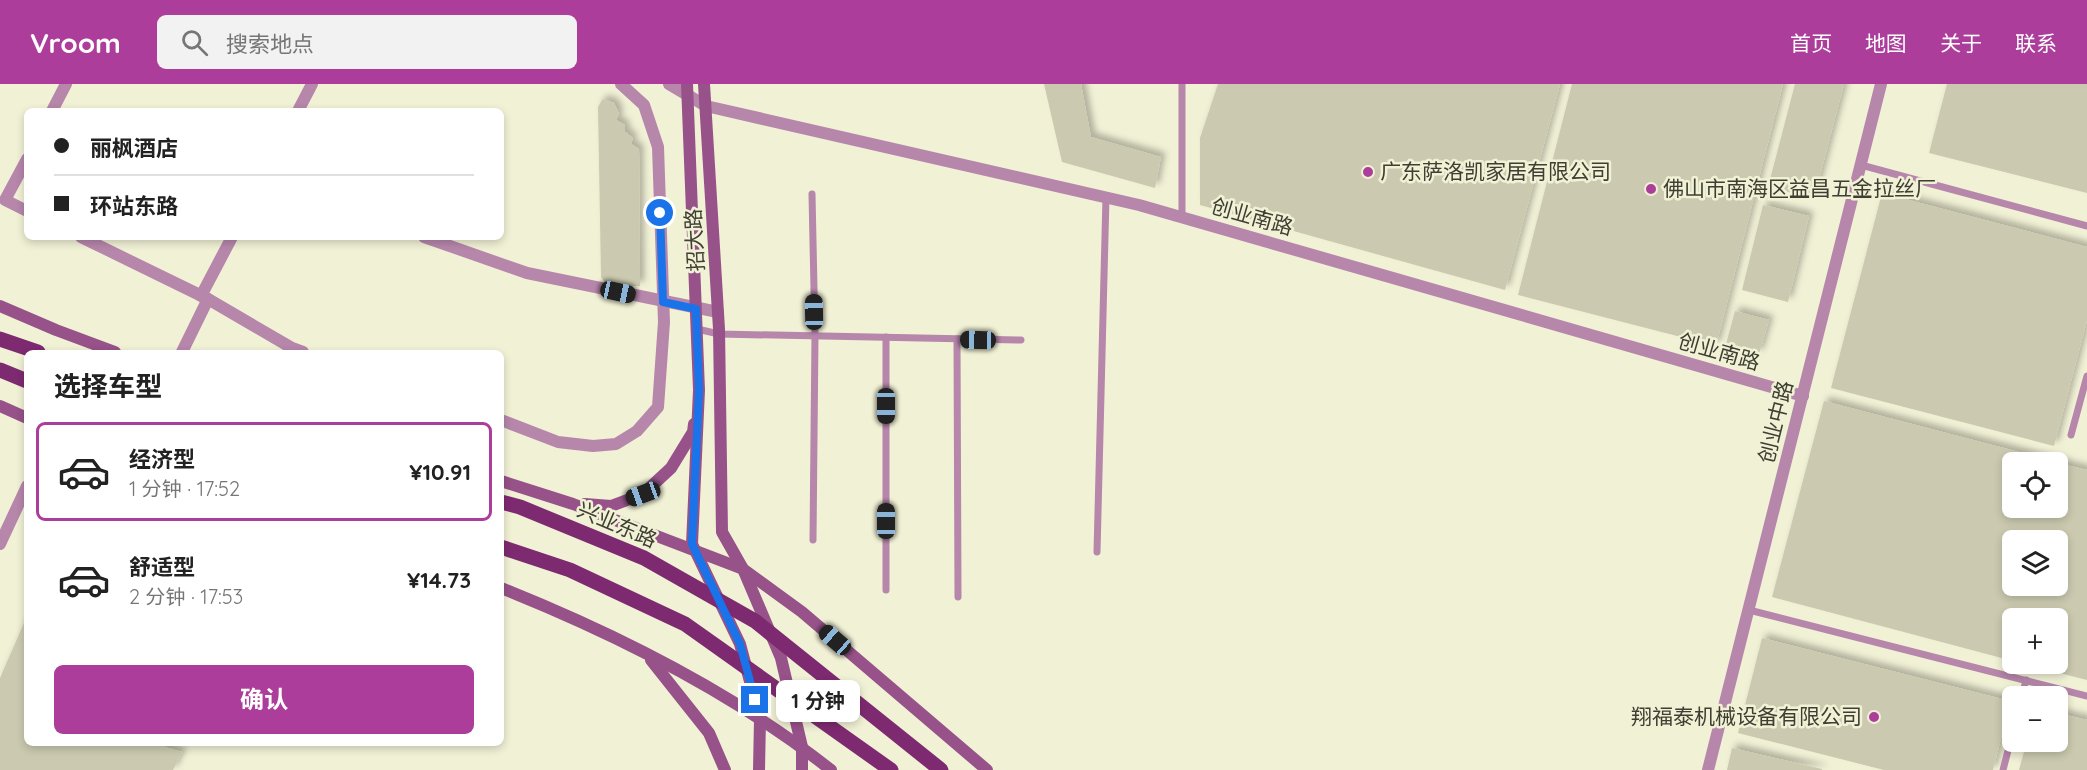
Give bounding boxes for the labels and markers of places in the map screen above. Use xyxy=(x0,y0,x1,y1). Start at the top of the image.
place label: 广东萨洛凯家居有限公司 xyxy=(1380,158,1611,184)
marker: 广东萨洛凯家居有限公司 xyxy=(1361,165,1375,179)
place label: 佛山市南海区益昌五金拉丝厂 xyxy=(1663,175,1936,201)
marker: 佛山市南海区益昌五金拉丝厂 xyxy=(1644,182,1658,196)
place label: 翔福泰机械设备有限公司 xyxy=(1631,703,1862,729)
marker: 翔福泰机械设备有限公司 xyxy=(1867,710,1881,724)

